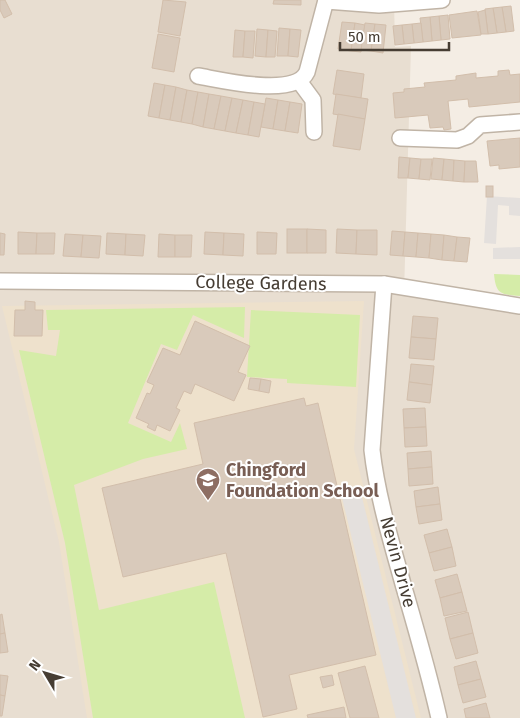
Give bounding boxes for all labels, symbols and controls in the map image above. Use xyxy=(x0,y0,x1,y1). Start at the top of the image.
scale bar xyxy=(340,20,449,52)
text: 50 m xyxy=(348,28,381,46)
street label: College Gardens xyxy=(195,271,327,295)
place label: Chingford Foundation School xyxy=(226,459,380,502)
school or university icon: Chingford Foundation School xyxy=(195,467,221,501)
street label: Nevin Drive xyxy=(375,514,421,610)
north arrow xyxy=(20,648,70,698)
text: N xyxy=(26,656,45,674)

